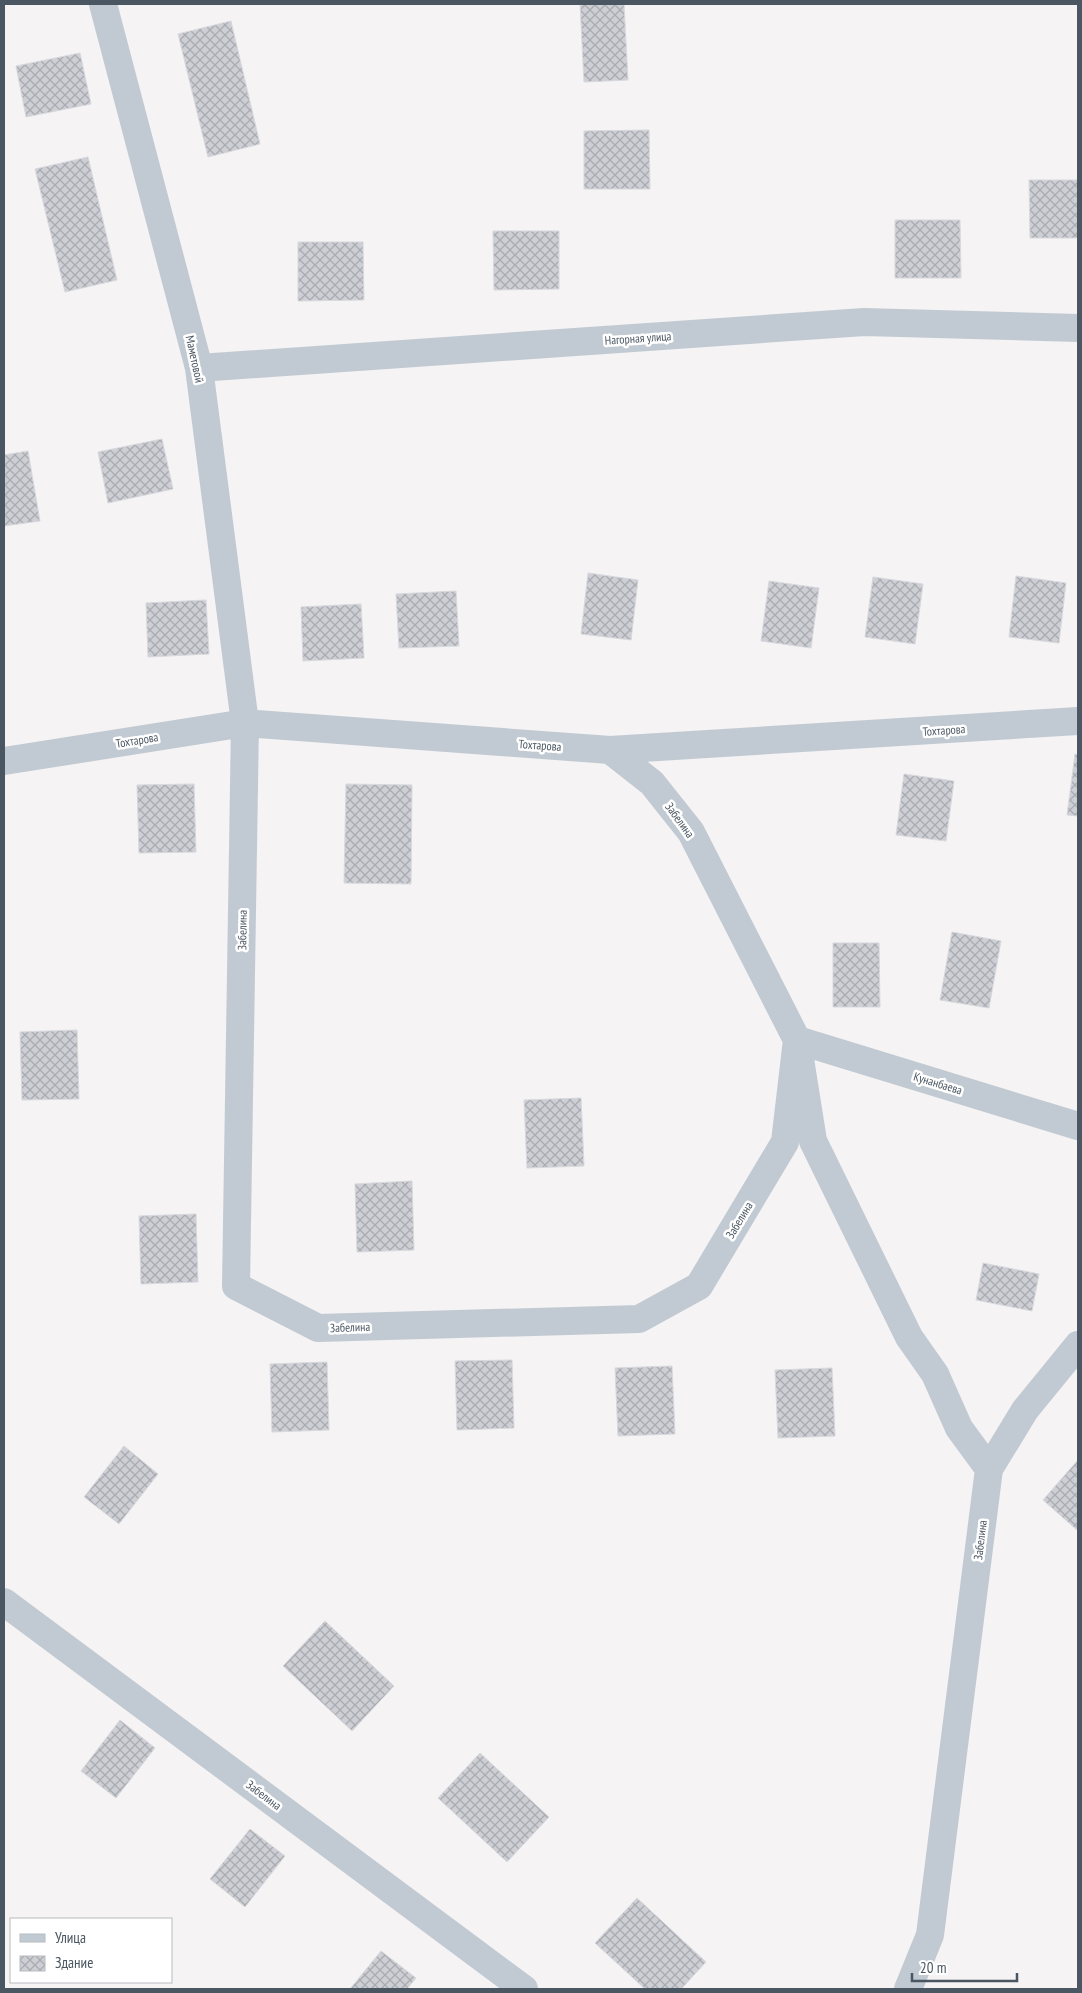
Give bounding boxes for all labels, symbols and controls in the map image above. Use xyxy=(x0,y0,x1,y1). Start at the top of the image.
street label: Нагорная улица xyxy=(604,328,672,348)
street label: Маметовой xyxy=(183,334,207,384)
street label: Тохтарова xyxy=(922,721,966,739)
street label: Тохтарова xyxy=(115,729,159,751)
street label: Тохтарова xyxy=(518,736,562,754)
street label: Забелина xyxy=(662,799,698,841)
street label: Забелина xyxy=(234,910,250,950)
street label: Кунанбаева xyxy=(912,1068,964,1098)
street label: Забелина xyxy=(722,1199,756,1241)
street label: Забелина xyxy=(330,1319,371,1335)
street label: Забелина xyxy=(970,1519,990,1561)
street label: Забелина xyxy=(243,1777,285,1813)
legend xyxy=(10,1918,172,1983)
text: Улица xyxy=(55,1928,86,1947)
scale bar xyxy=(912,1950,1017,1982)
text: Здание xyxy=(55,1953,93,1972)
text: 20 m xyxy=(920,1958,946,1977)

